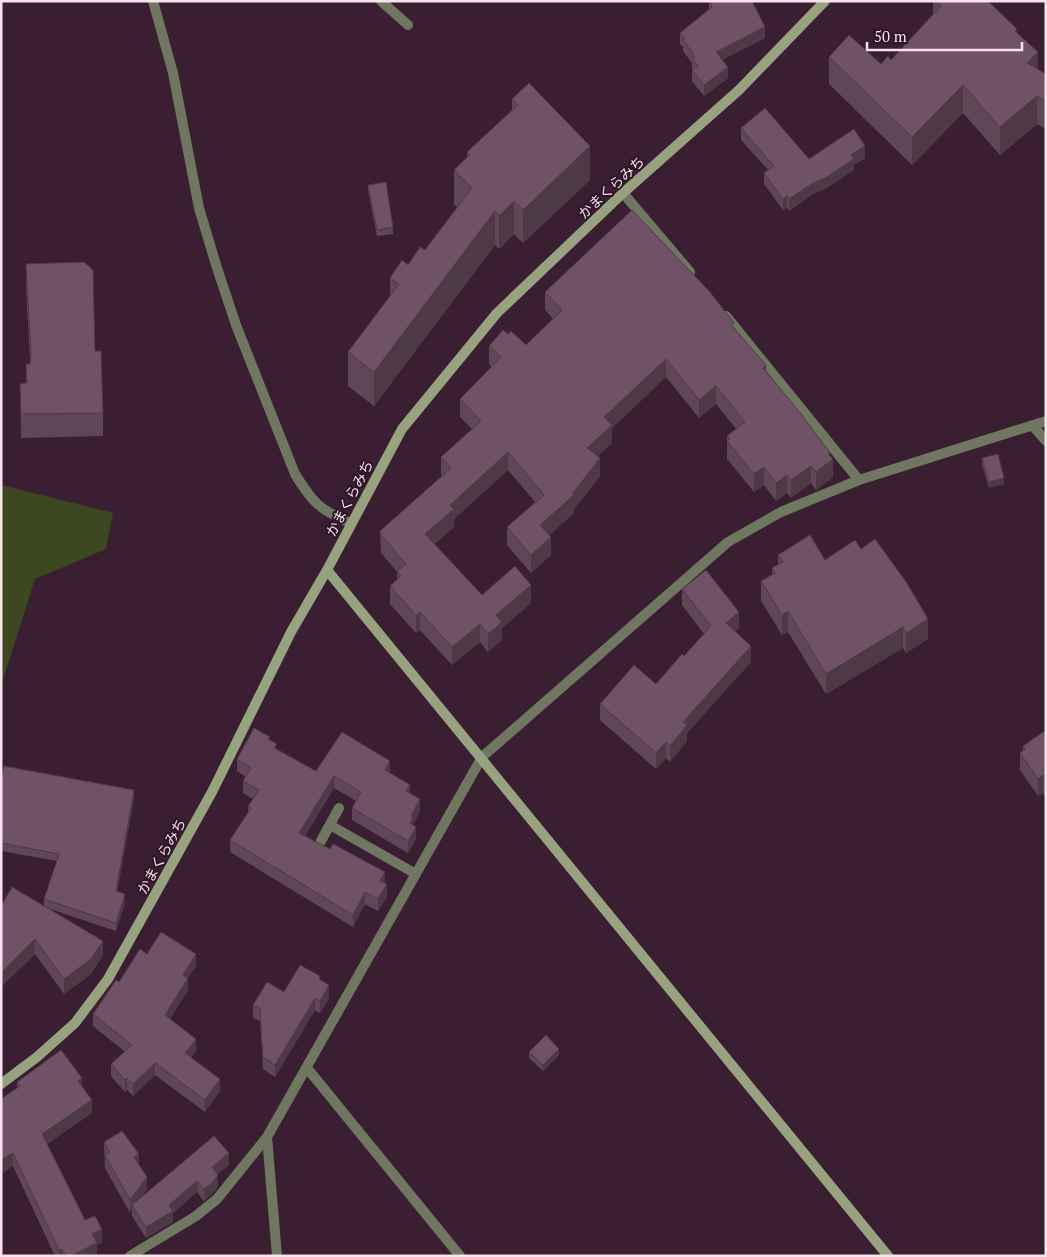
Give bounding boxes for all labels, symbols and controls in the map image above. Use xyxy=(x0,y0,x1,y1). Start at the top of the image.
scale bar xyxy=(867,20,1022,52)
text: 50 m xyxy=(874,26,907,46)
street label: かまくらみち xyxy=(574,151,648,223)
street label: かまくらみち xyxy=(321,456,377,540)
street label: かまくらみち xyxy=(132,815,190,897)

